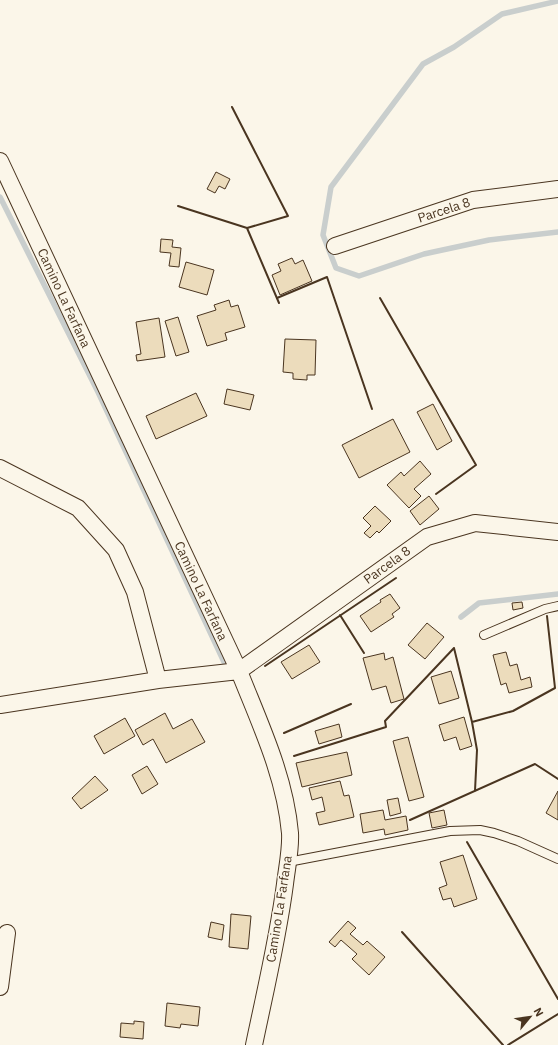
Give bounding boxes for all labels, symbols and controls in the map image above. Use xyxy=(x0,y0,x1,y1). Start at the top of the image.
street label: Parcela 8 xyxy=(416,193,473,226)
street label: Camino La Farfana xyxy=(34,246,95,351)
street label: Camino La Farfana xyxy=(171,539,232,644)
street label: Parcela 8 xyxy=(360,542,414,588)
street label: Camino La Farfana xyxy=(262,854,296,964)
north arrow xyxy=(510,997,550,1037)
text: N xyxy=(531,1005,547,1019)

